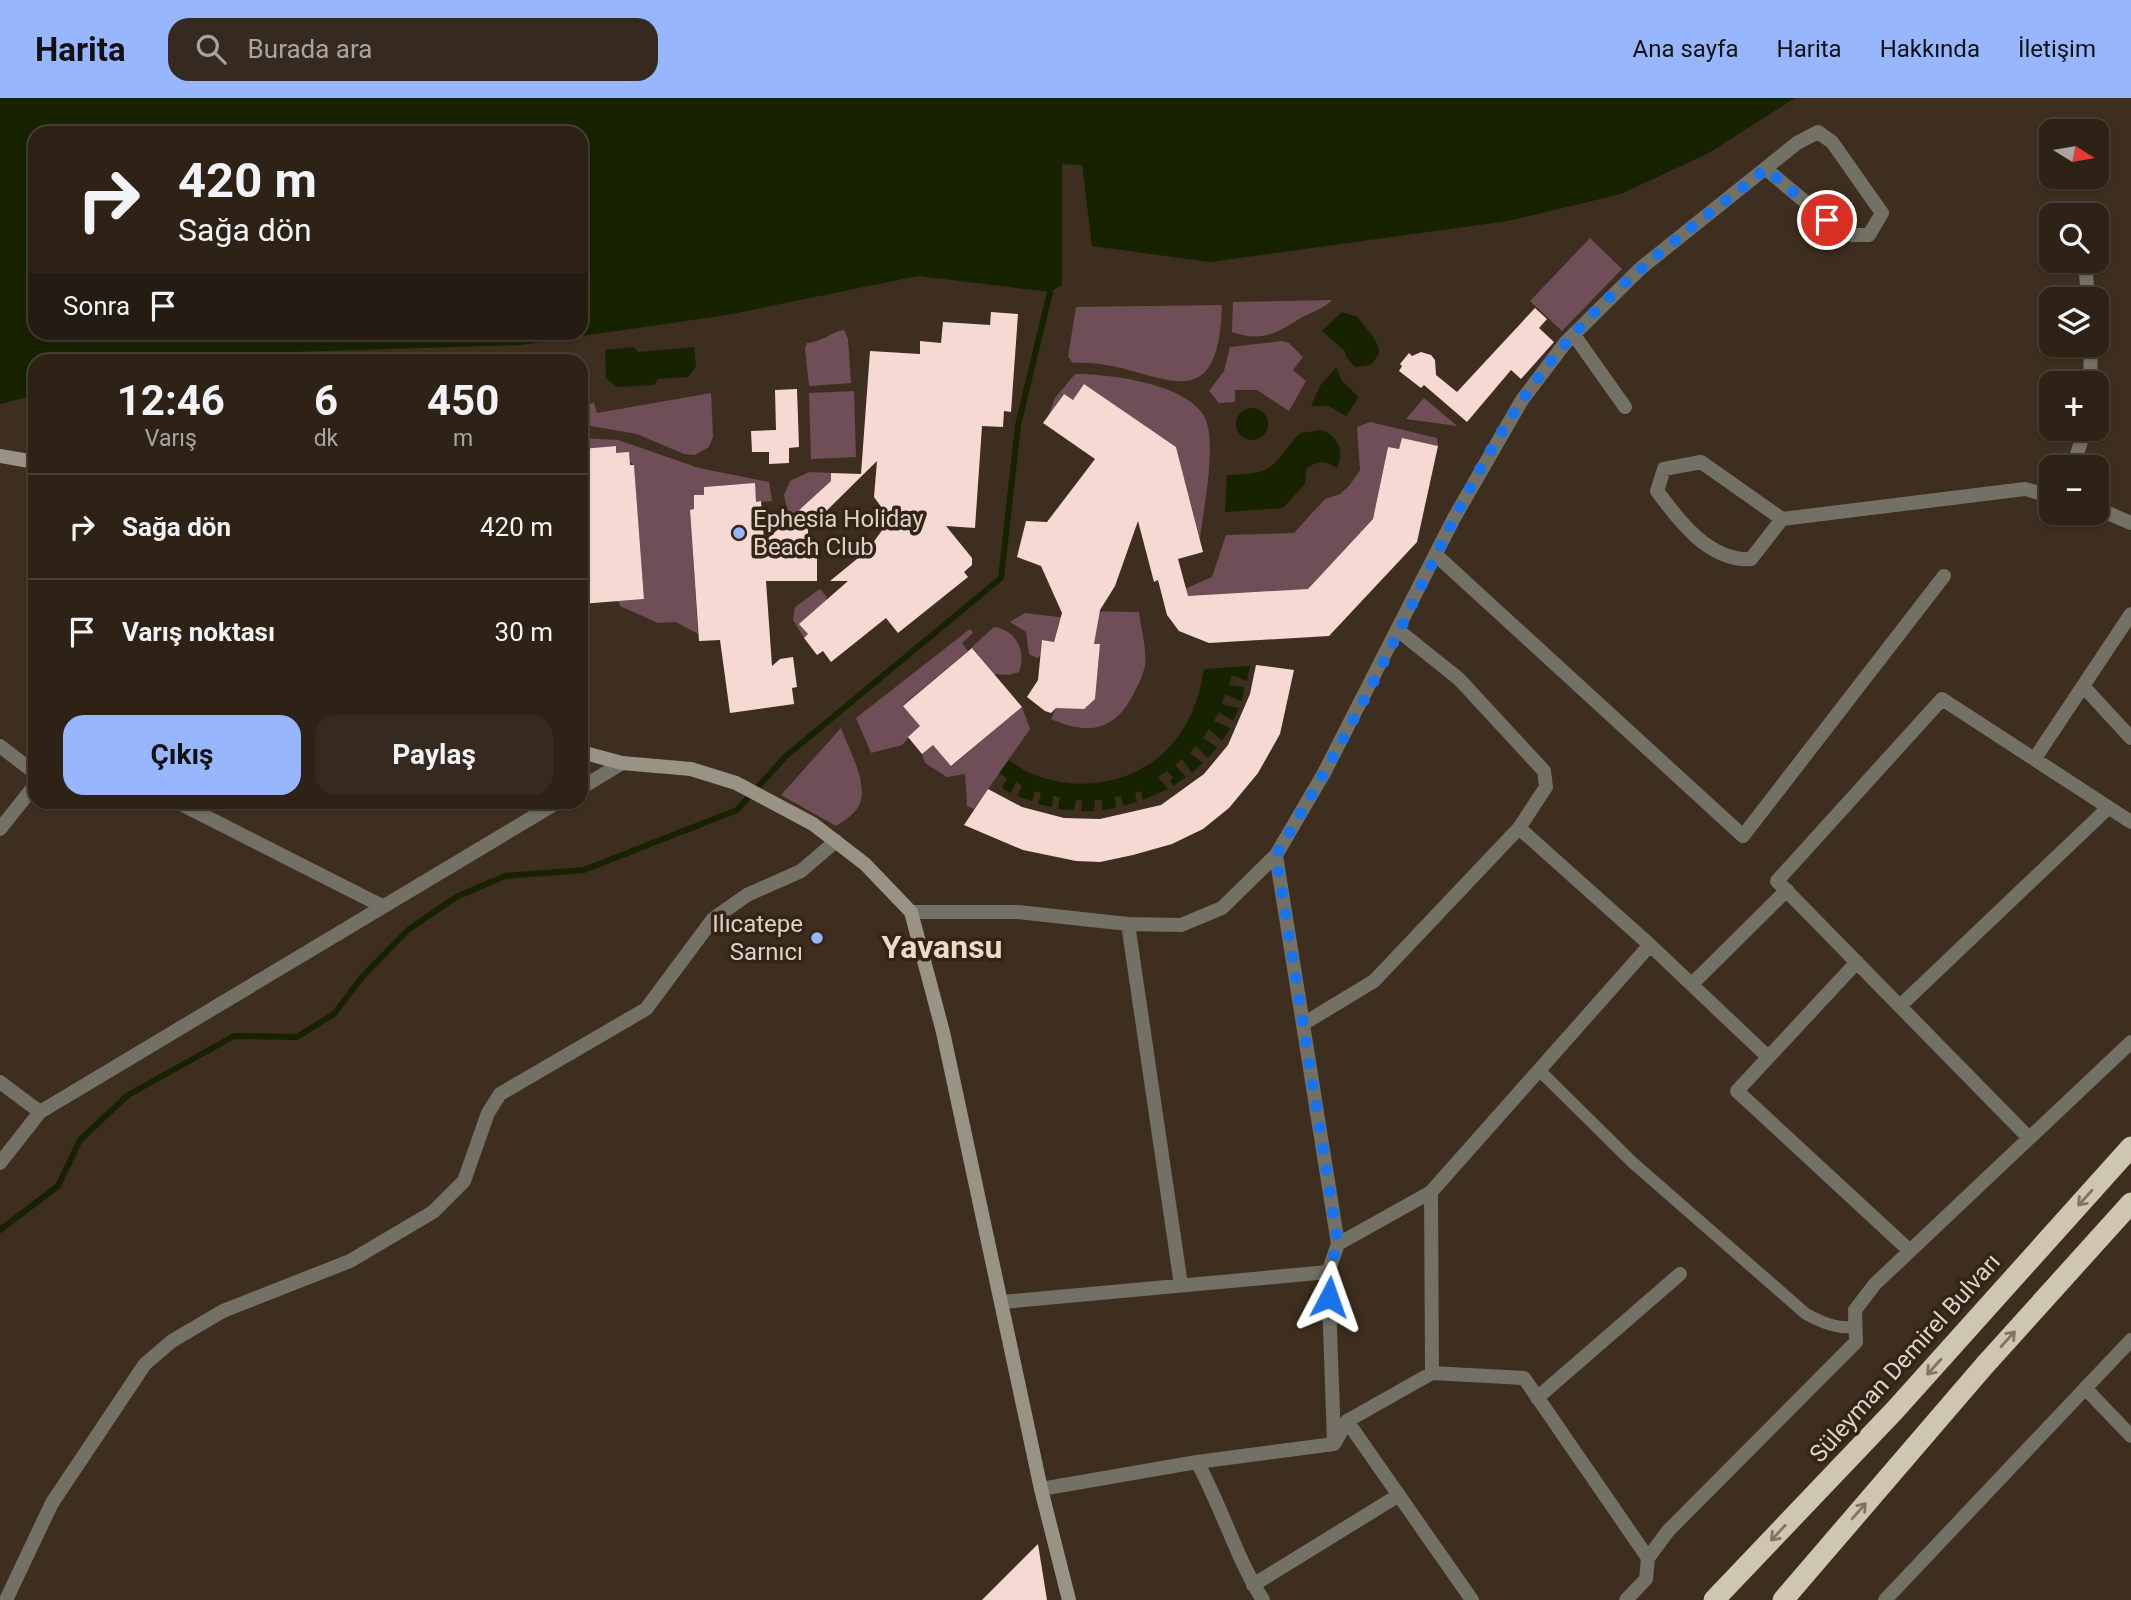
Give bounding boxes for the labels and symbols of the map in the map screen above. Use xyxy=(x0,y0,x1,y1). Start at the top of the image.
north arrow xyxy=(2039,119,2109,189)
pin xyxy=(1797,190,1857,250)
place label: Ephesia Holiday Beach Club xyxy=(753,505,924,561)
marker: Ephesia Holiday Beach Club xyxy=(731,525,747,541)
place label: Ilıcatepe Sarnıcı xyxy=(712,910,803,966)
district label: Yavansu xyxy=(881,928,1003,966)
marker: Ilıcatepe Sarnıcı xyxy=(809,930,825,946)
one-way arrow xyxy=(2077,1189,2094,1206)
street label: Süleyman Demirel Bulvarı xyxy=(1804,1248,2006,1468)
position arrow xyxy=(1292,1260,1366,1334)
one-way arrow xyxy=(2000,1330,2016,1348)
one-way arrow xyxy=(1925,1358,1942,1375)
one-way arrow xyxy=(1851,1502,1867,1520)
one-way arrow xyxy=(1770,1524,1787,1541)

